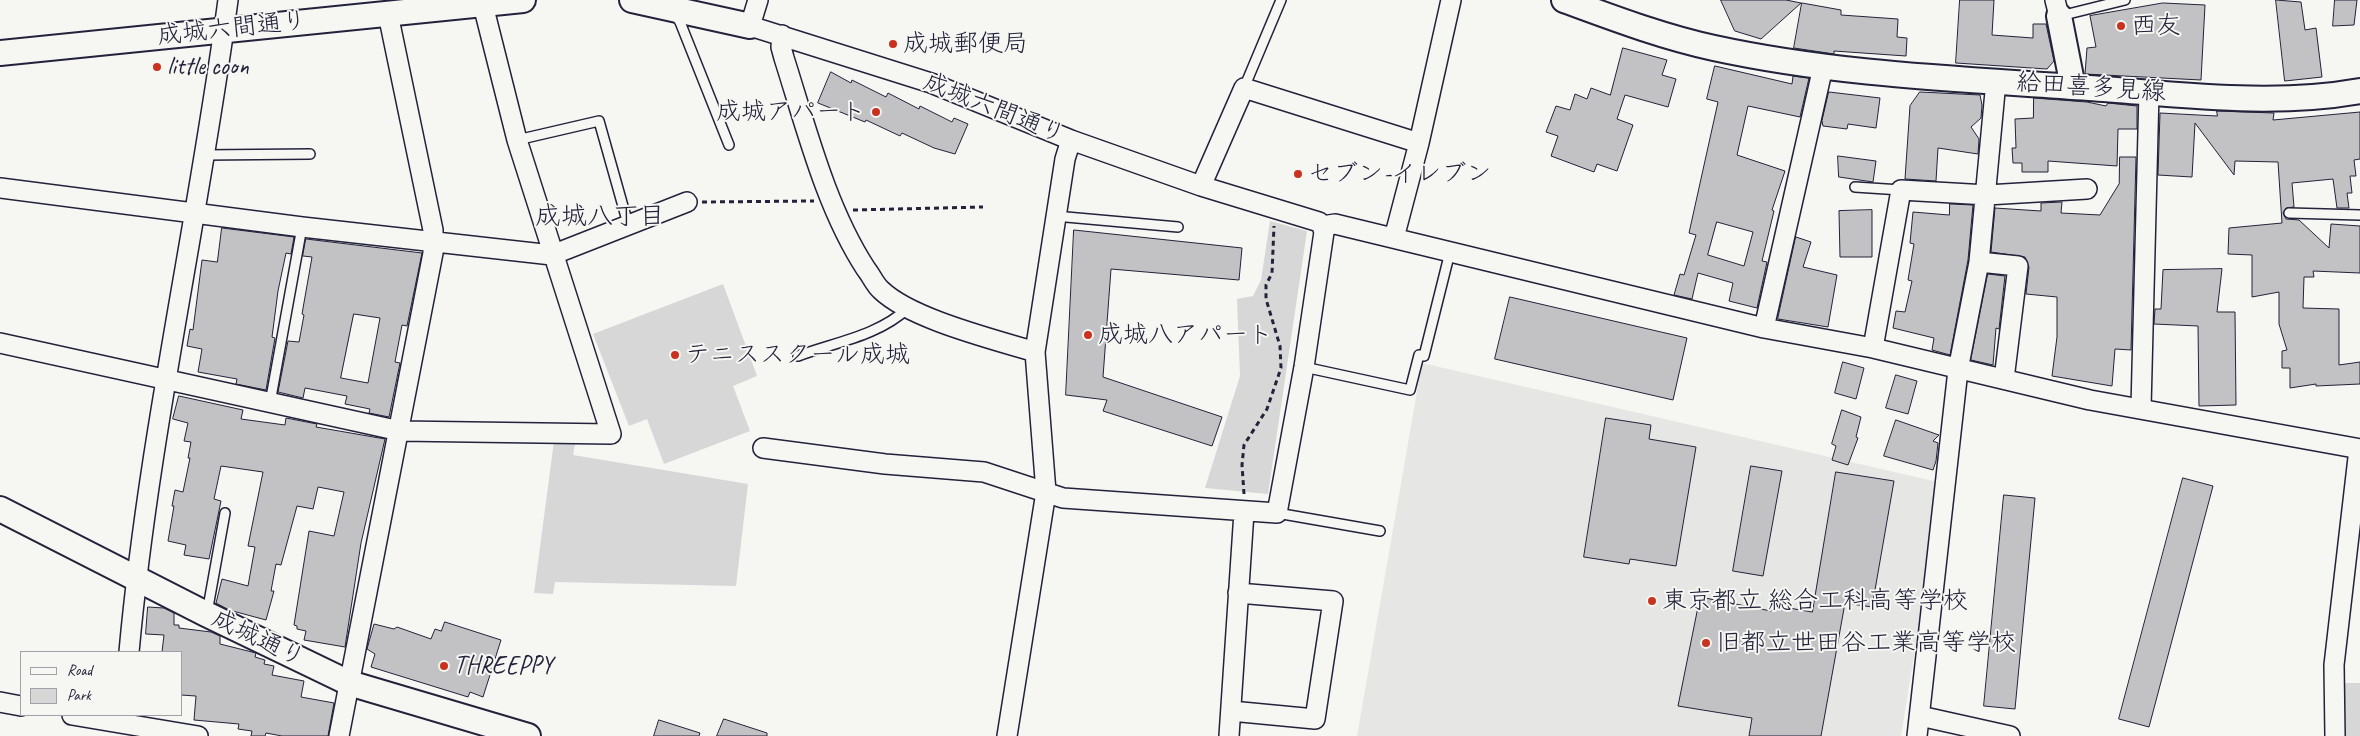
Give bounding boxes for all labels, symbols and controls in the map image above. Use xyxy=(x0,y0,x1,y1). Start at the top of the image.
street label: 成城六間通り xyxy=(156,6,308,52)
place label: 西友 xyxy=(2131,11,2181,41)
marker: 西友 xyxy=(2115,20,2127,32)
place label: 成城郵便局 xyxy=(903,29,1028,59)
marker: 成城郵便局 xyxy=(887,38,899,50)
place label: little coon xyxy=(167,52,249,82)
marker: little coon xyxy=(151,61,163,73)
street label: 成城六間通り xyxy=(919,67,1069,151)
street label: 給田喜多見線 xyxy=(2015,68,2167,108)
place label: 成城アパート xyxy=(716,97,866,127)
marker: 成城アパート xyxy=(870,106,882,118)
place label: セブン-イレブン xyxy=(1308,159,1491,189)
marker: セブン-イレブン xyxy=(1292,168,1304,180)
district label: 成城八丁目 xyxy=(535,201,665,233)
place label: 成城八アパート xyxy=(1098,320,1273,350)
marker: 成城八アパート xyxy=(1082,329,1094,341)
place label: テニススクール成城 xyxy=(685,340,910,370)
marker: テニススクール成城 xyxy=(669,349,681,361)
place label: 東京都立 総合工科高等学校 xyxy=(1662,586,1968,616)
marker: 東京都立 総合工科高等学校 xyxy=(1646,595,1658,607)
street label: 成城通り xyxy=(206,604,310,674)
place label: 旧都立世田谷工業高等学校 xyxy=(1716,628,2016,658)
marker: 旧都立世田谷工業高等学校 xyxy=(1700,637,1712,649)
legend xyxy=(20,651,182,716)
place label: THREEPPY xyxy=(454,651,553,681)
marker: THREEPPY xyxy=(438,660,450,672)
text: Road xyxy=(67,661,92,680)
text: Park xyxy=(67,686,91,705)

